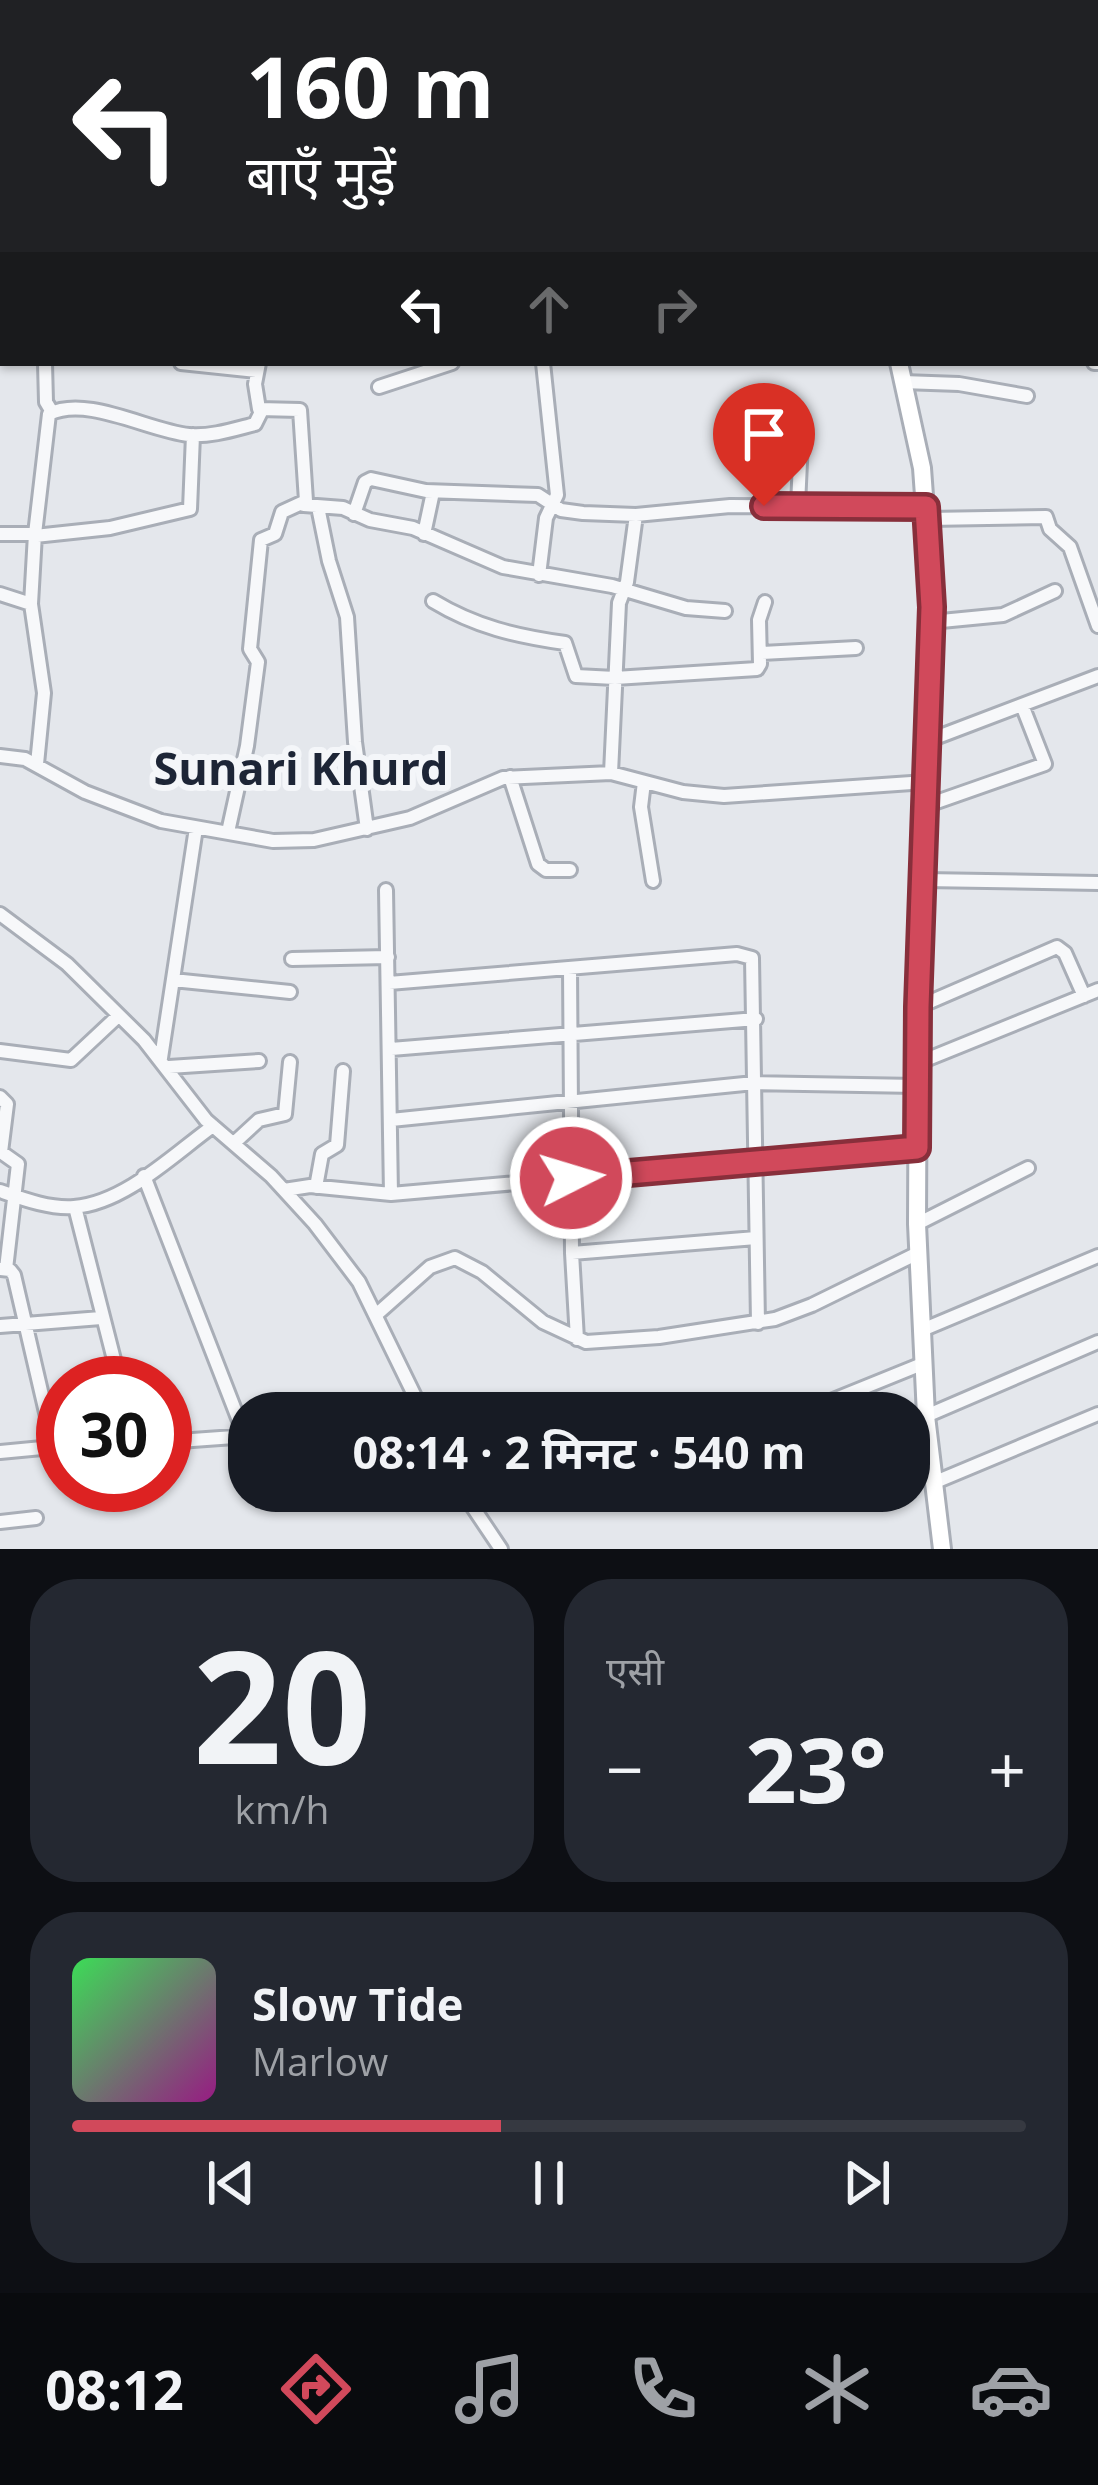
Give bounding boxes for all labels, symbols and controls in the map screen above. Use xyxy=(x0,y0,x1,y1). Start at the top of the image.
text: 160 m xyxy=(246,28,494,143)
icon: left xyxy=(48,48,204,204)
text: बाएँ मुड़ें xyxy=(246,137,396,211)
icon: left xyxy=(390,276,456,342)
icon: ahead xyxy=(516,276,582,342)
icon: right xyxy=(642,276,708,342)
pin xyxy=(713,383,815,506)
icon: arrive xyxy=(731,401,797,467)
district label: Sunari Khurd xyxy=(154,737,448,798)
position arrow xyxy=(508,1115,634,1241)
speed limit sign: 30 xyxy=(36,1356,192,1512)
text: 08:14 · 2 मिनट · 540 m xyxy=(352,1421,806,1482)
text: 20 xyxy=(193,1597,371,1810)
text: एसी xyxy=(606,1643,664,1696)
text: 23° xyxy=(745,1707,887,1829)
text: − xyxy=(606,1723,644,1813)
text: + xyxy=(988,1723,1026,1813)
text: km/h xyxy=(235,1782,329,1835)
text: Slow Tide xyxy=(252,1973,463,2034)
text: Marlow xyxy=(252,2034,388,2087)
icon: previous xyxy=(198,2150,264,2216)
icon: pause xyxy=(516,2150,582,2216)
icon: next xyxy=(834,2150,900,2216)
icon: directions xyxy=(274,2347,358,2431)
icon: music xyxy=(448,2347,532,2431)
icon: phone xyxy=(621,2347,705,2431)
icon: climate xyxy=(795,2347,879,2431)
icon: car xyxy=(969,2347,1053,2431)
text: 08:12 xyxy=(45,2352,184,2426)

